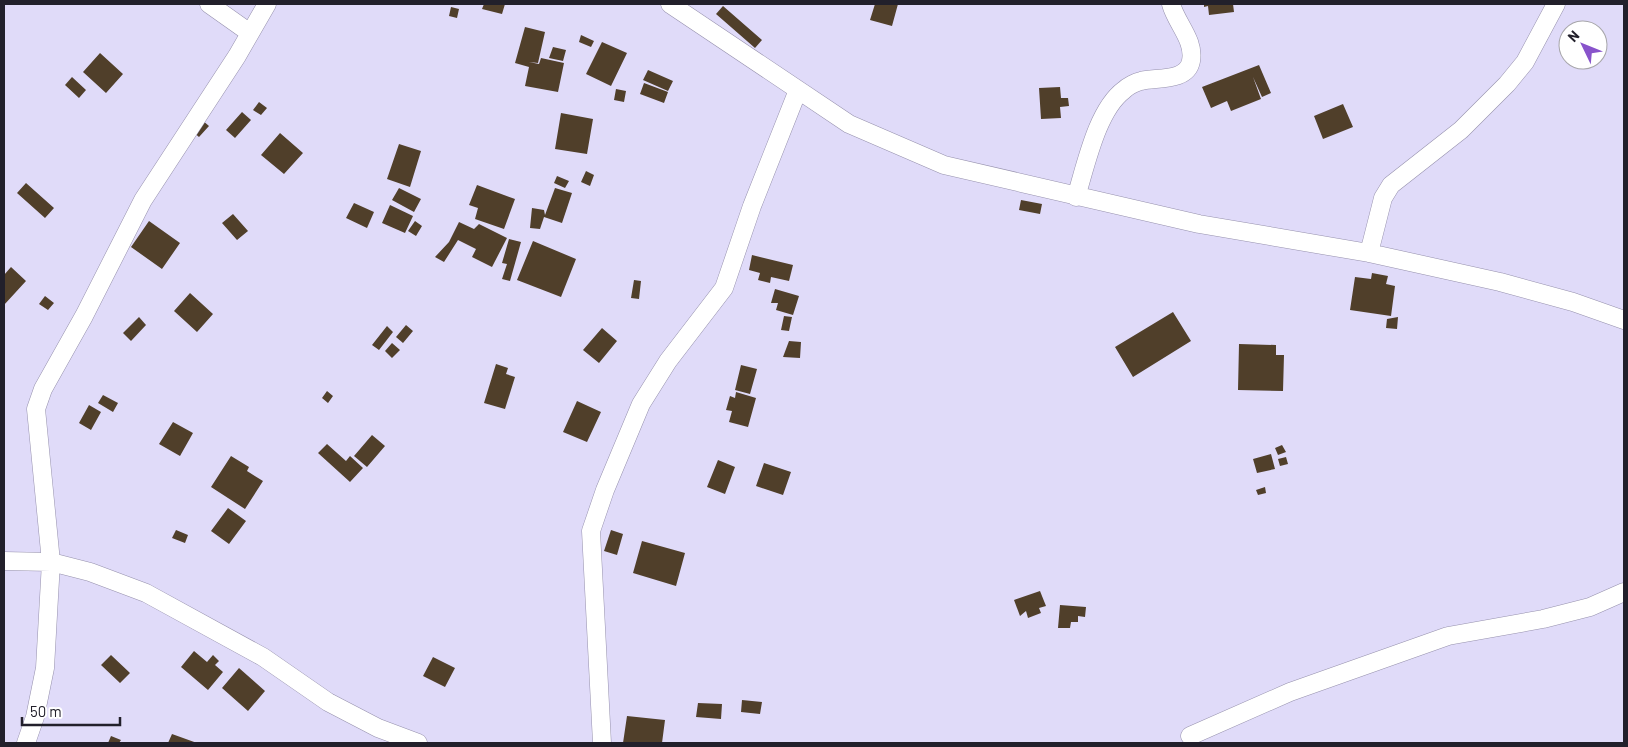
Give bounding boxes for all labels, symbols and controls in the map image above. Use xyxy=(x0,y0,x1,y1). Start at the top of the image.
north arrow xyxy=(1558,20,1608,70)
text: N xyxy=(1564,27,1583,45)
scale bar xyxy=(22,694,120,726)
text: 50 m xyxy=(30,702,62,720)

